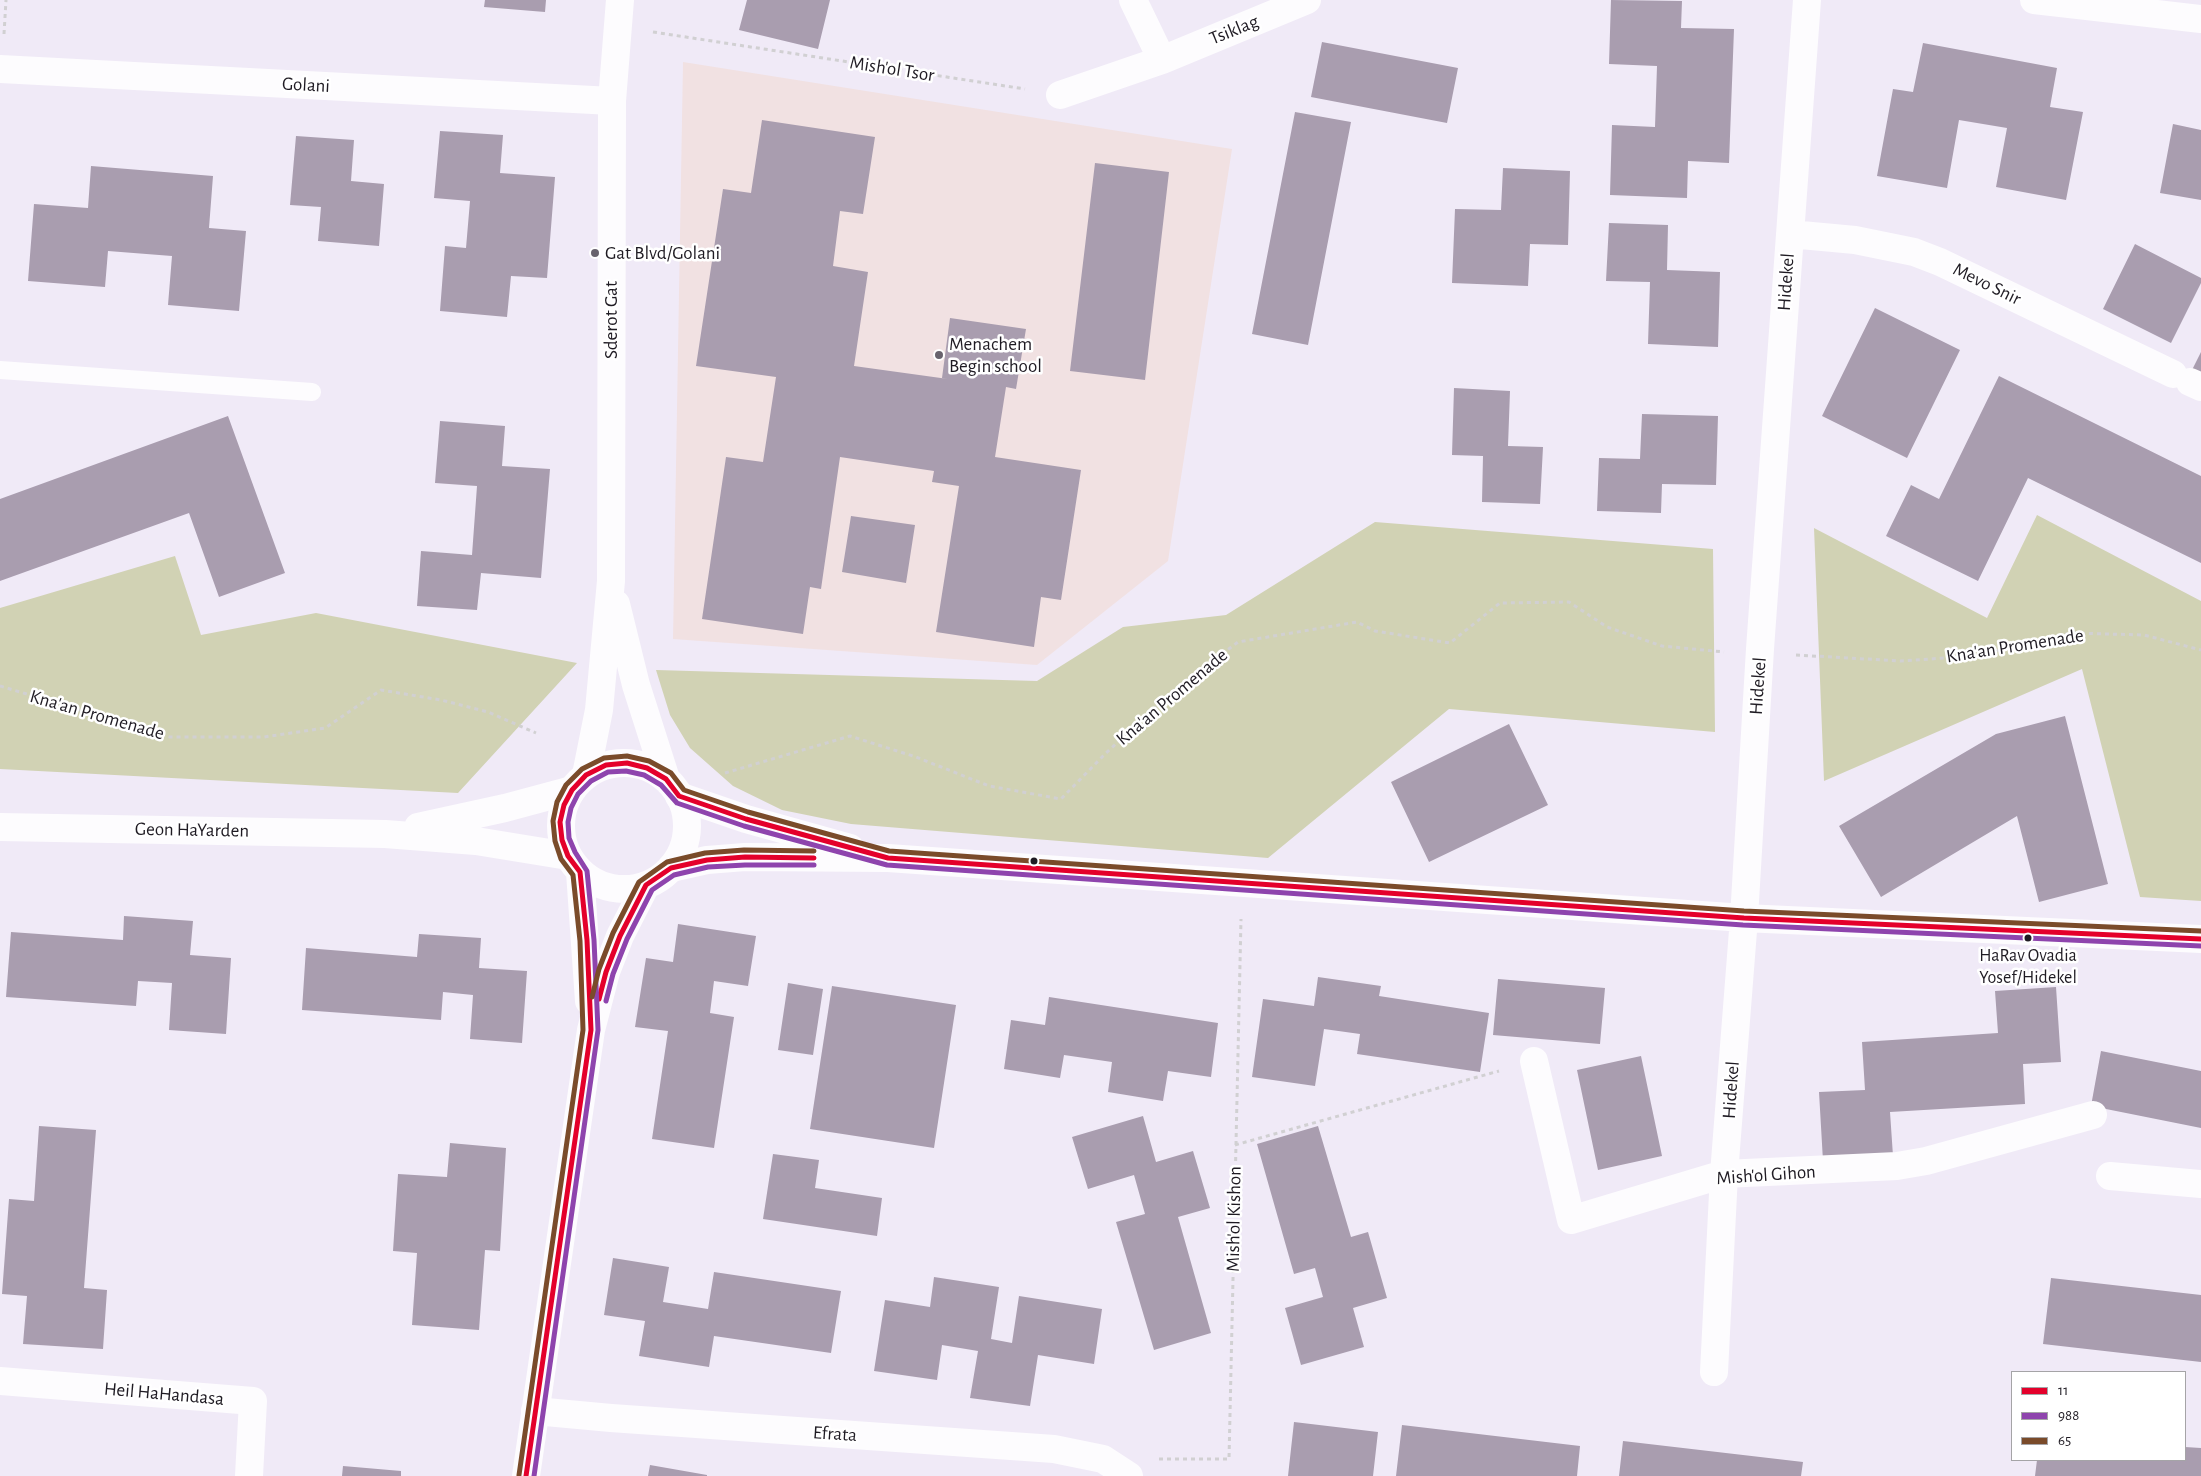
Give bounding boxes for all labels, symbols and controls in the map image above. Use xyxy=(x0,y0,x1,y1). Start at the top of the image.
street label: Tsiklag xyxy=(1206,10,1262,50)
street label: Mish'ol Tsor xyxy=(848,51,936,87)
street label: Golani xyxy=(281,72,331,98)
place label: Gat Blvd/Golani xyxy=(605,242,720,264)
marker: Gat Blvd/Golani xyxy=(589,247,601,259)
street label: Hidekel xyxy=(1773,252,1799,312)
street label: Mevo Snir xyxy=(1949,258,2025,310)
street label: Sderot Gat xyxy=(600,281,622,359)
place label: Menachem Begin school xyxy=(949,333,1042,377)
marker: Menachem Begin school xyxy=(933,349,945,361)
street label: Kna'an Promenade xyxy=(1945,624,2085,668)
street label: Kna'an Promenade xyxy=(1112,644,1232,750)
street label: Hidekel xyxy=(1745,656,1771,716)
street label: Kna'an Promenade xyxy=(27,685,167,745)
street label: Geon HaYarden xyxy=(135,818,249,842)
unlabelled marker xyxy=(1029,856,1039,866)
marker: HaRav Ovadia Yosef/Hidekel xyxy=(2023,933,2033,943)
place label: HaRav Ovadia Yosef/Hidekel xyxy=(1979,945,2077,988)
street label: Hidekel xyxy=(1718,1060,1744,1120)
street label: Mish'ol Gihon xyxy=(1715,1160,1817,1190)
street label: Mish'ol Kishon xyxy=(1222,1166,1246,1272)
legend xyxy=(2011,1371,2186,1461)
street label: Heil HaHandasa xyxy=(103,1377,225,1411)
text: 11 xyxy=(2058,1383,2068,1398)
text: 988 xyxy=(2058,1408,2079,1423)
street label: Efrata xyxy=(812,1421,858,1447)
text: 65 xyxy=(2058,1433,2071,1448)

